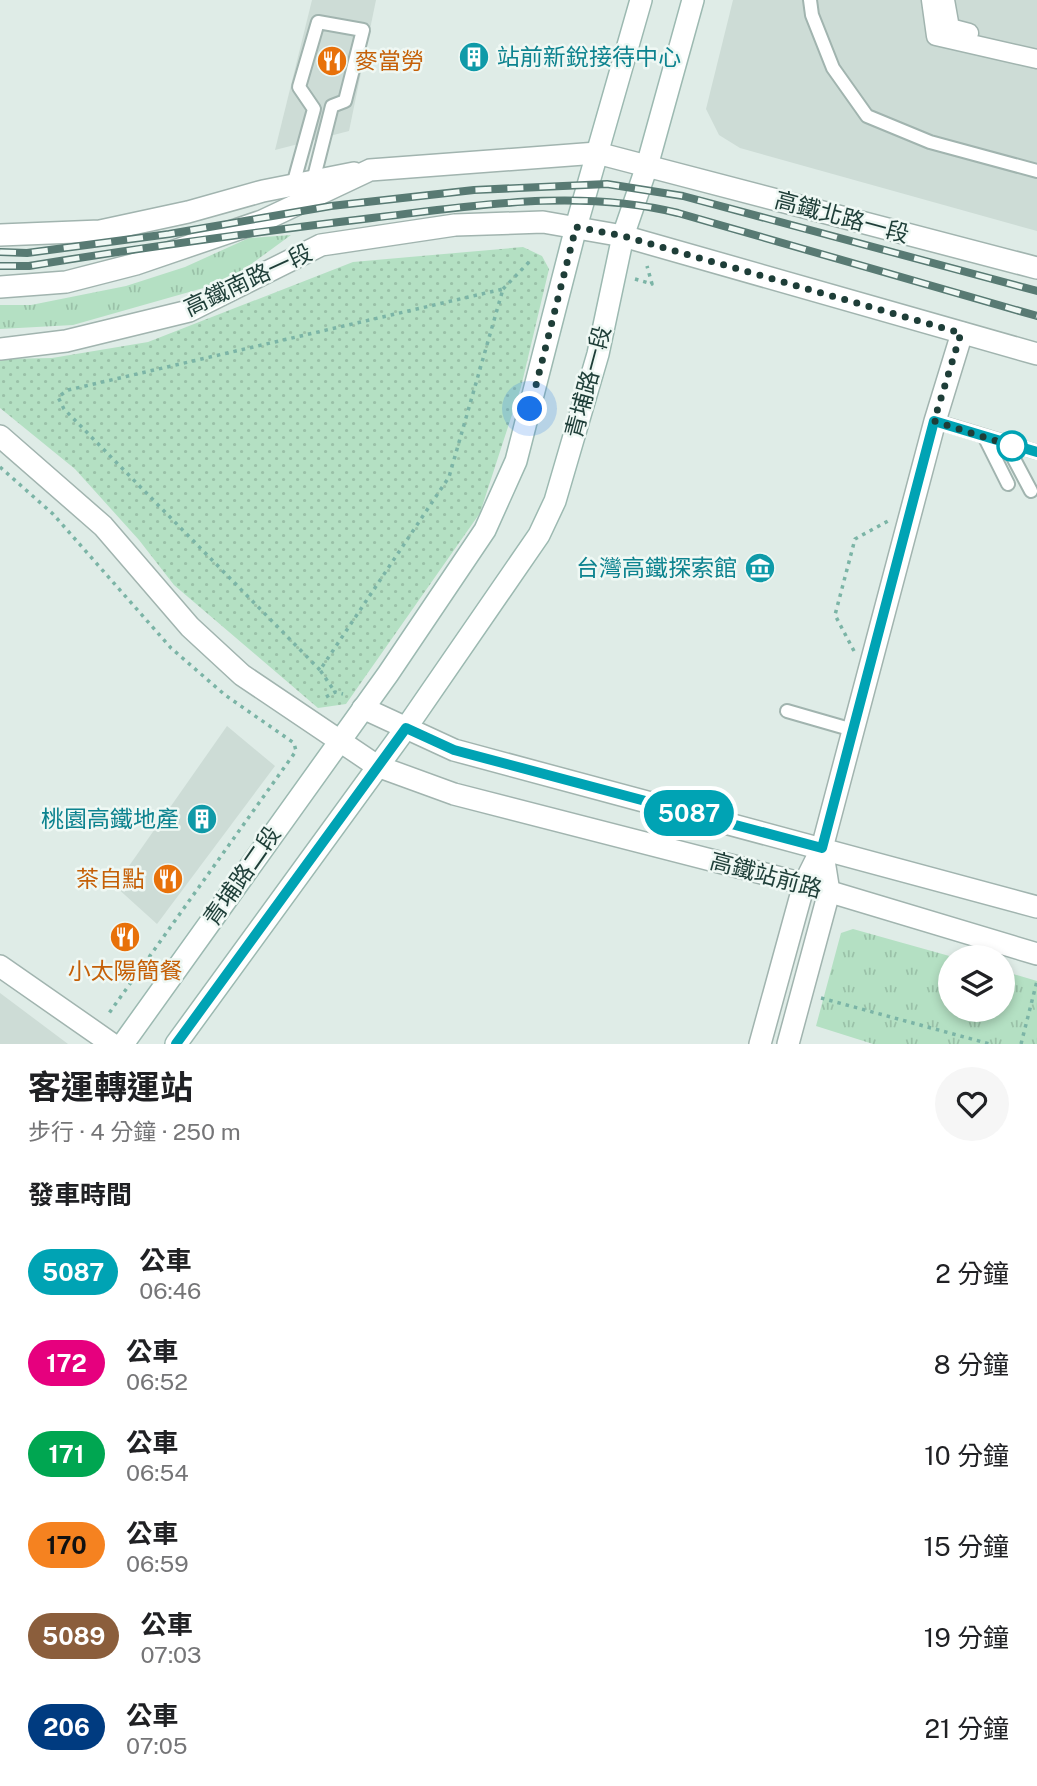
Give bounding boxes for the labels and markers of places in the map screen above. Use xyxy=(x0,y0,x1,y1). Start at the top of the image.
building icon: 站前新銳接待中心 xyxy=(457,40,491,74)
place label: 站前新銳接待中心 xyxy=(497,43,681,70)
restaurant icon: 麥當勞 xyxy=(315,44,349,78)
place label: 麥當勞 xyxy=(355,47,424,74)
unlabelled marker xyxy=(997,431,1027,461)
museum icon: 台灣高鐵探索館 xyxy=(743,551,777,585)
place label: 台灣高鐵探索館 xyxy=(576,554,737,581)
building icon: 桃園高鐵地產 xyxy=(185,802,219,836)
place label: 桃園高鐵地產 xyxy=(41,805,179,832)
restaurant icon: 茶自點 xyxy=(151,862,185,896)
place label: 茶自點 xyxy=(76,865,145,892)
restaurant icon: 小太陽簡餐 xyxy=(108,920,142,954)
place label: 小太陽簡餐 xyxy=(68,957,183,984)

